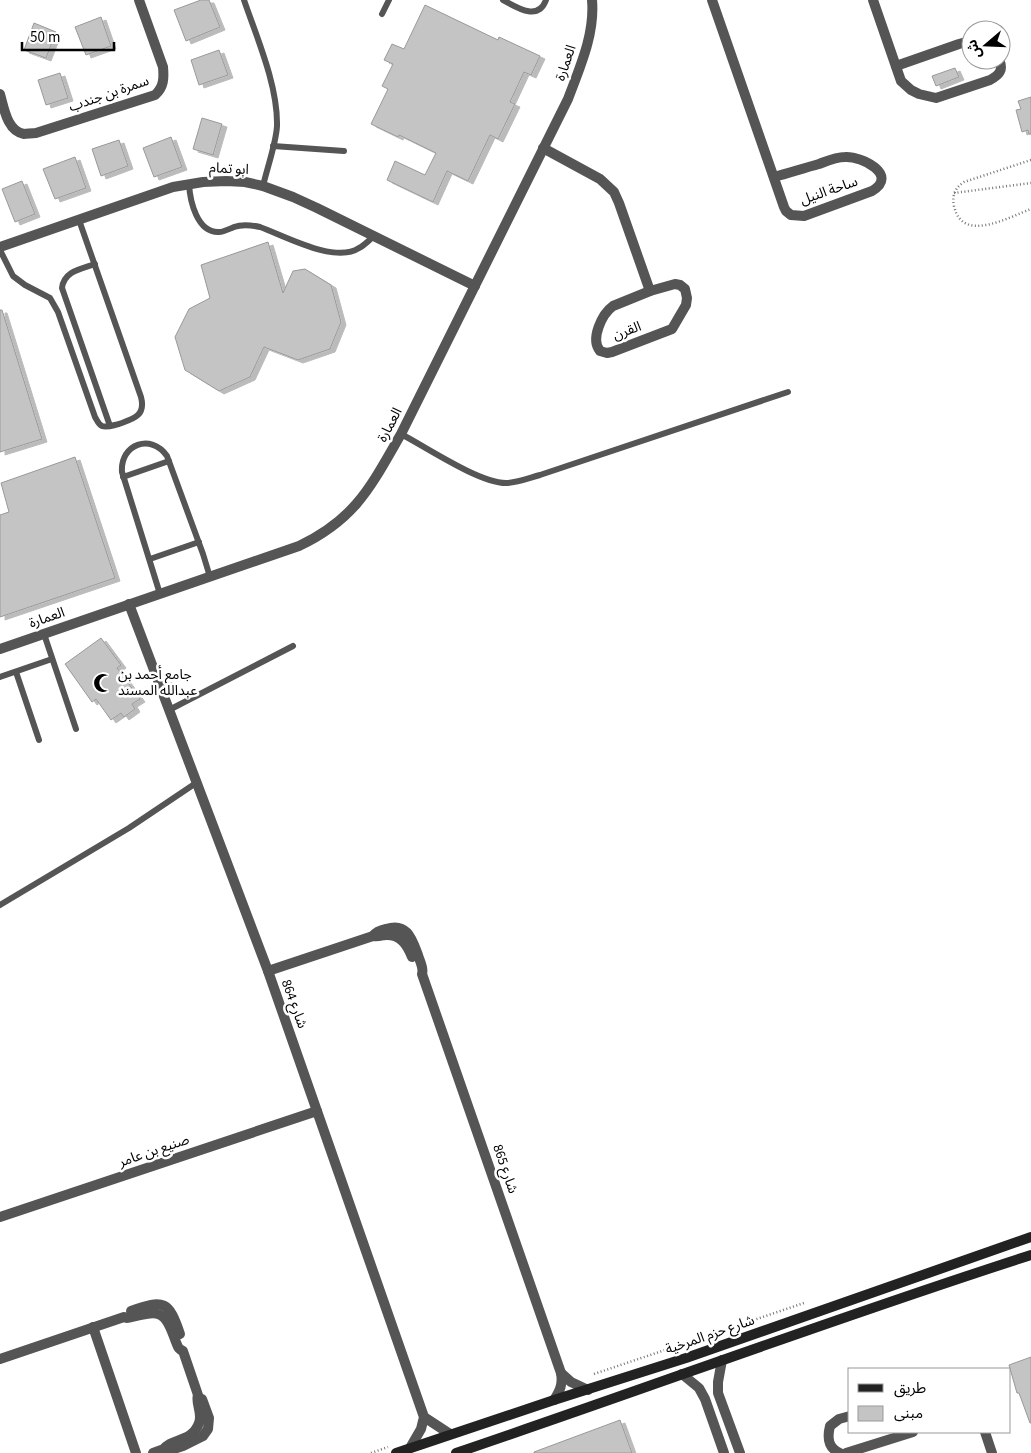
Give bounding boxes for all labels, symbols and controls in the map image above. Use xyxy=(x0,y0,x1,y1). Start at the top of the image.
scale bar xyxy=(22,20,115,52)
north arrow xyxy=(961,20,1011,70)
text: 50 m xyxy=(30,27,60,48)
text: ش xyxy=(962,37,987,61)
street label: العمارة xyxy=(551,42,581,84)
street label: سمرة بن جندب xyxy=(66,71,152,117)
street label: ابو تمام xyxy=(209,158,249,180)
street label: ساحة النيل xyxy=(797,172,861,210)
street label: القرن xyxy=(610,317,644,345)
street label: العمارة xyxy=(373,404,407,446)
street label: العمارة xyxy=(26,603,68,633)
place label: جامع أحمد بن عبدالله المسند xyxy=(118,665,197,701)
mosque icon: جامع أحمد بن عبدالله المسند xyxy=(92,672,114,694)
street label: شارع 864 xyxy=(276,977,312,1031)
street label: صنيع بن عامر xyxy=(115,1129,192,1173)
street label: شارع 865 xyxy=(487,1142,523,1196)
street label: شارع حزم المرخية xyxy=(663,1310,757,1360)
legend xyxy=(848,1368,1011,1433)
text: طريق xyxy=(894,1378,926,1399)
text: مبنى xyxy=(894,1403,923,1424)

